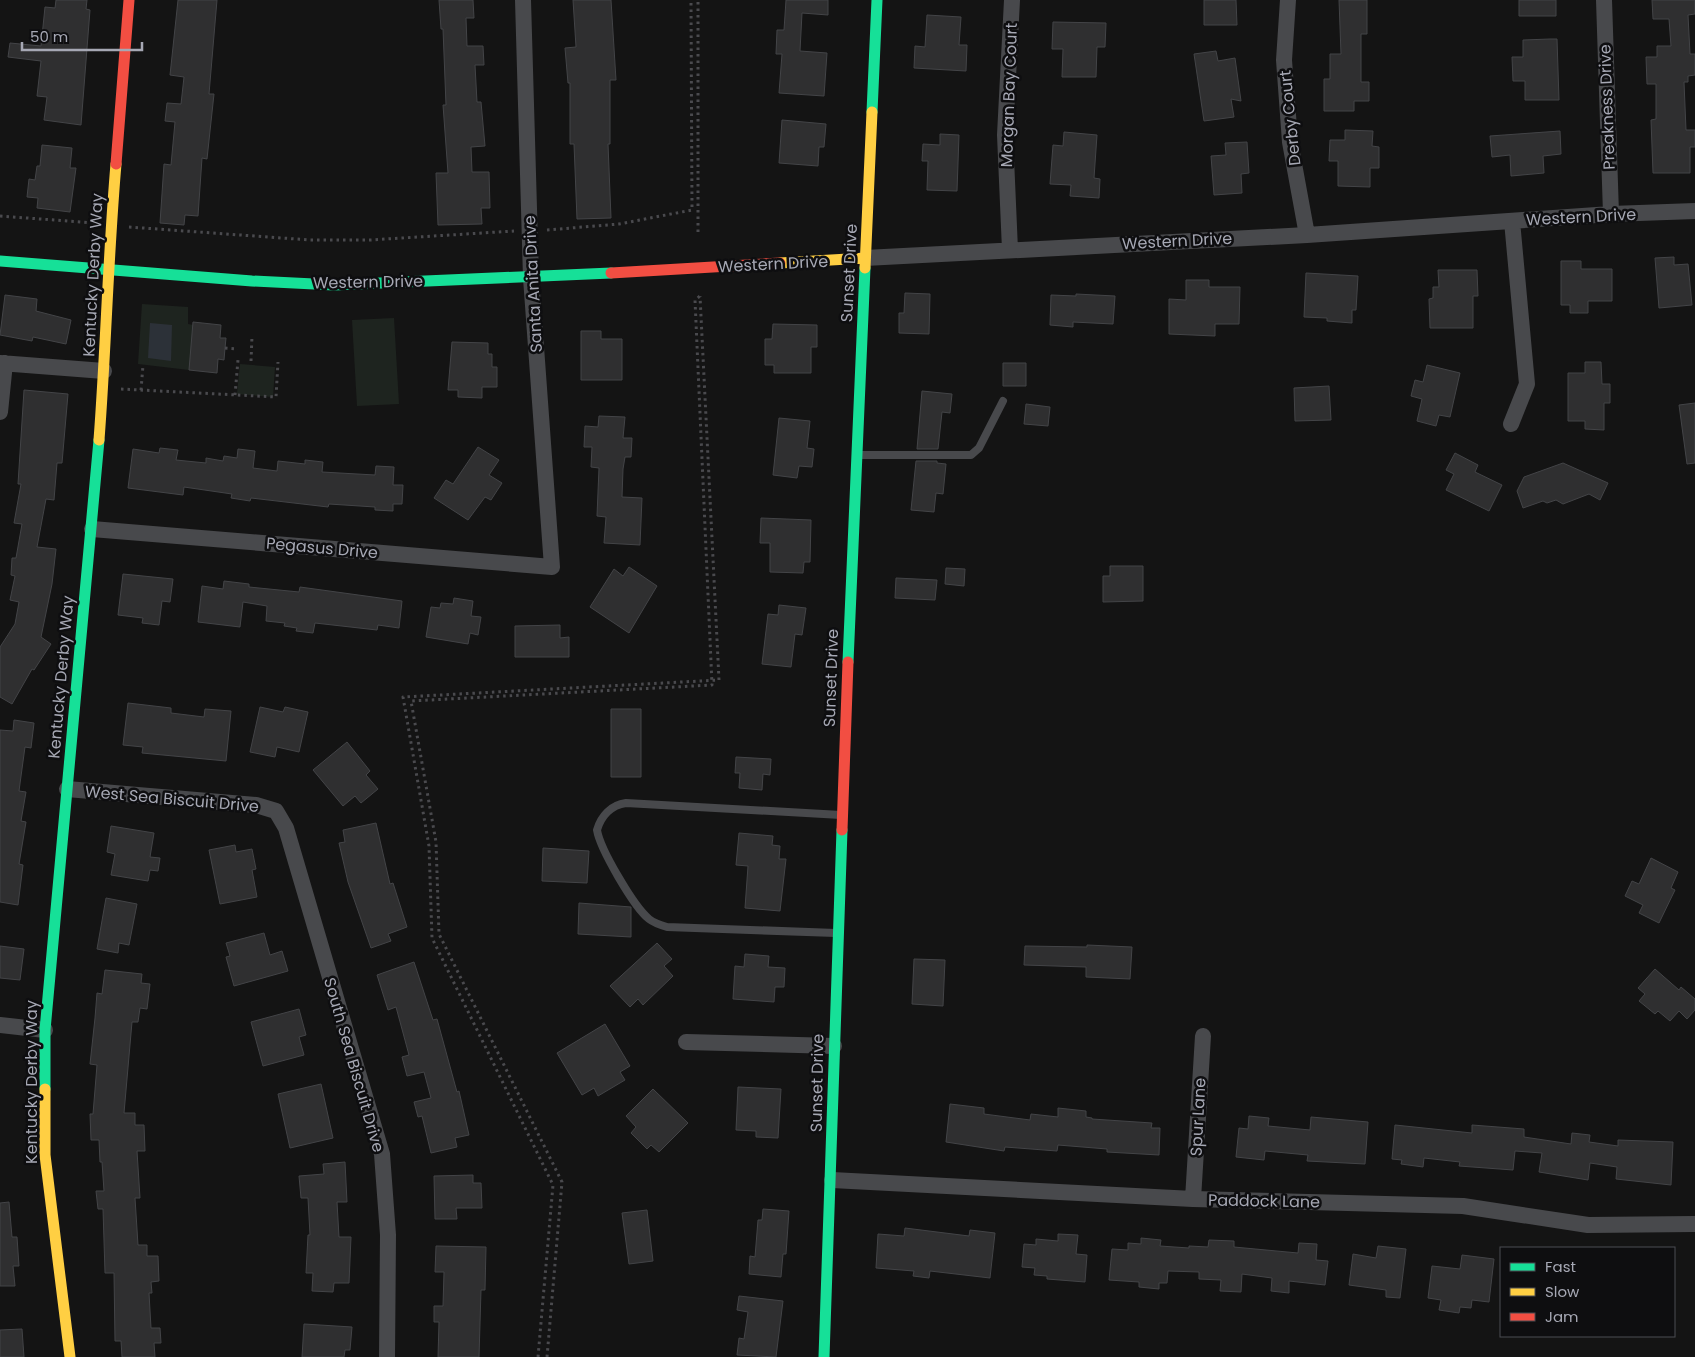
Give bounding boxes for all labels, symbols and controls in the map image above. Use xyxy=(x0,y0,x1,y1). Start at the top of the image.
scale bar xyxy=(22,20,142,52)
street label: Morgan Bay Court xyxy=(995,22,1023,168)
text: 50 m xyxy=(30,26,68,47)
street label: Preakness Drive xyxy=(1593,44,1621,170)
street label: Derby Court xyxy=(1274,69,1306,167)
street label: Kentucky Derby Way xyxy=(77,193,109,357)
street label: Western Drive xyxy=(1525,203,1637,231)
street label: Santa Anita Drive xyxy=(518,215,548,353)
street label: Sunset Drive xyxy=(835,223,863,323)
street label: Western Drive xyxy=(1121,227,1233,255)
street label: Western Drive xyxy=(717,250,829,278)
street label: Western Drive xyxy=(313,270,423,294)
street label: Pegasus Drive xyxy=(265,532,379,564)
street label: Kentucky Derby Way xyxy=(42,594,80,760)
street label: Sunset Drive xyxy=(818,628,844,728)
street label: West Sea Biscuit Drive xyxy=(84,780,260,818)
street label: South Sea Biscuit Drive xyxy=(318,975,390,1155)
street label: Kentucky Derby Way xyxy=(20,1000,43,1164)
street label: Sunset Drive xyxy=(805,1034,829,1132)
street label: Spur Lane xyxy=(1184,1077,1212,1157)
street label: Paddock Lane xyxy=(1208,1189,1320,1213)
legend xyxy=(1500,1247,1675,1337)
text: Fast xyxy=(1545,1256,1576,1277)
text: Slow xyxy=(1545,1281,1580,1302)
text: Jam xyxy=(1545,1306,1579,1327)

